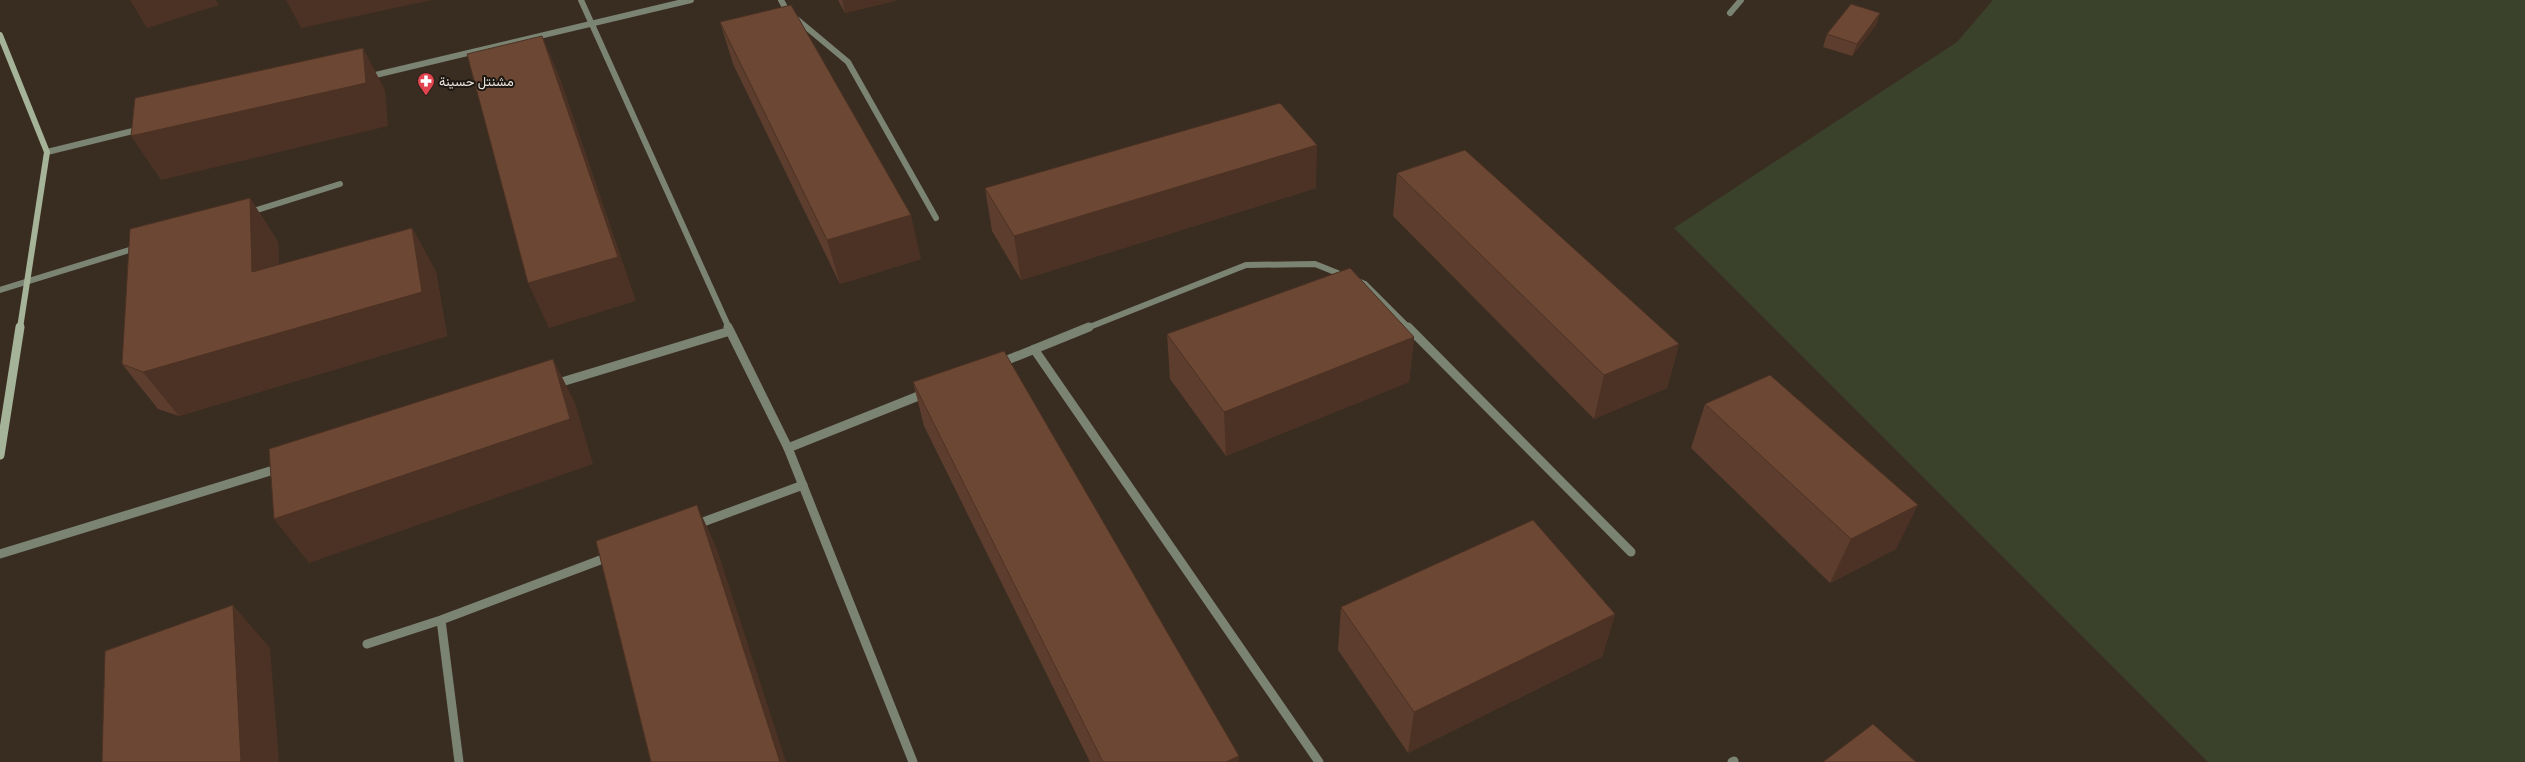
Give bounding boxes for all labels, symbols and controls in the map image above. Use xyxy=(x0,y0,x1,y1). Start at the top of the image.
pharmacy icon: مشنتل حسينة xyxy=(416,71,436,96)
place label: مشنتل حسينة xyxy=(439,74,514,90)

